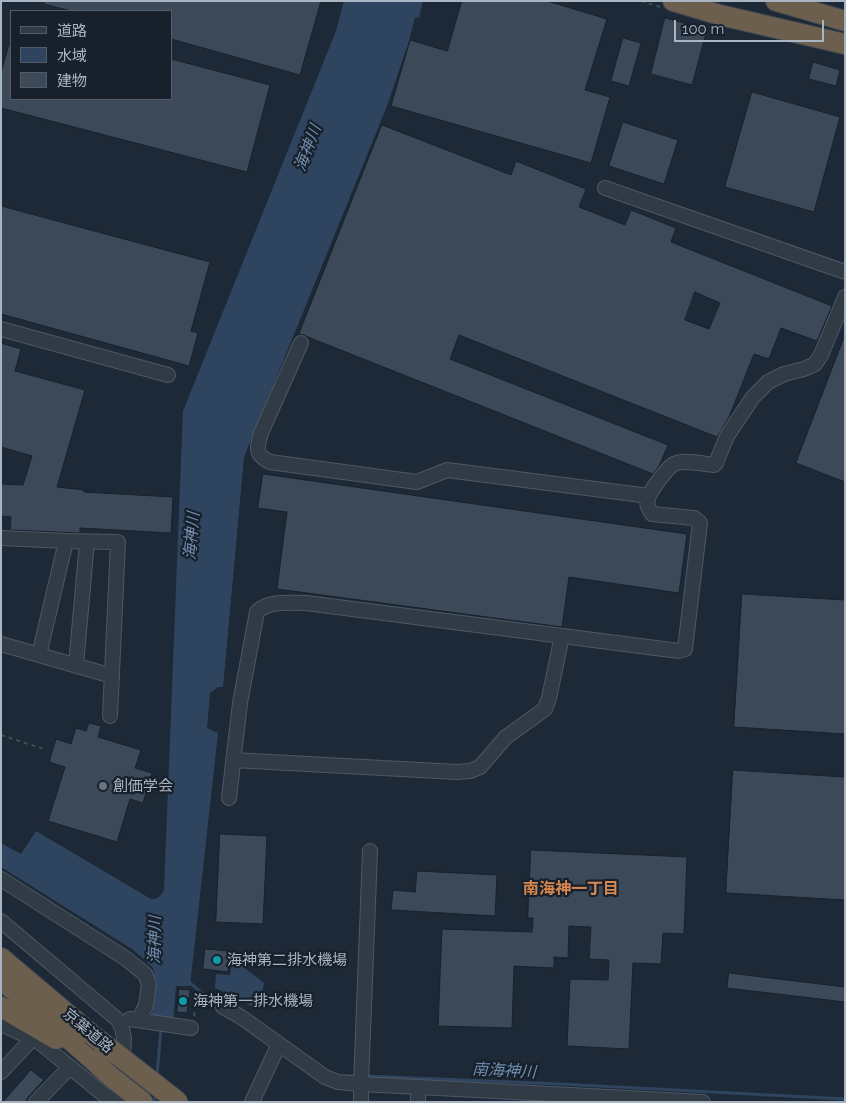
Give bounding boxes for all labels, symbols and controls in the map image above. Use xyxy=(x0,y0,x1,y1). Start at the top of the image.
legend xyxy=(10,10,172,100)
scale bar xyxy=(676,10,826,42)
text: 100 m xyxy=(682,20,724,38)
text: 道路 xyxy=(57,22,87,40)
text: 水域 xyxy=(57,47,87,65)
text: 建物 xyxy=(57,72,87,90)
water label: 海神川 xyxy=(290,122,326,174)
water label: 海神川 xyxy=(180,511,204,561)
place label: 創価学会 xyxy=(113,777,173,795)
marker: 創価学会 xyxy=(97,780,109,792)
district label: 南海神一丁目 xyxy=(523,879,619,899)
water label: 海神川 xyxy=(145,916,165,964)
place label: 海神第二排水機場 xyxy=(227,951,347,969)
marker: 海神第二排水機場 xyxy=(211,954,223,966)
place label: 海神第一排水機場 xyxy=(193,992,313,1010)
marker: 海神第一排水機場 xyxy=(177,995,189,1007)
street label: 京葉道路 xyxy=(59,1005,117,1057)
water label: 南海神川 xyxy=(472,1060,536,1082)

